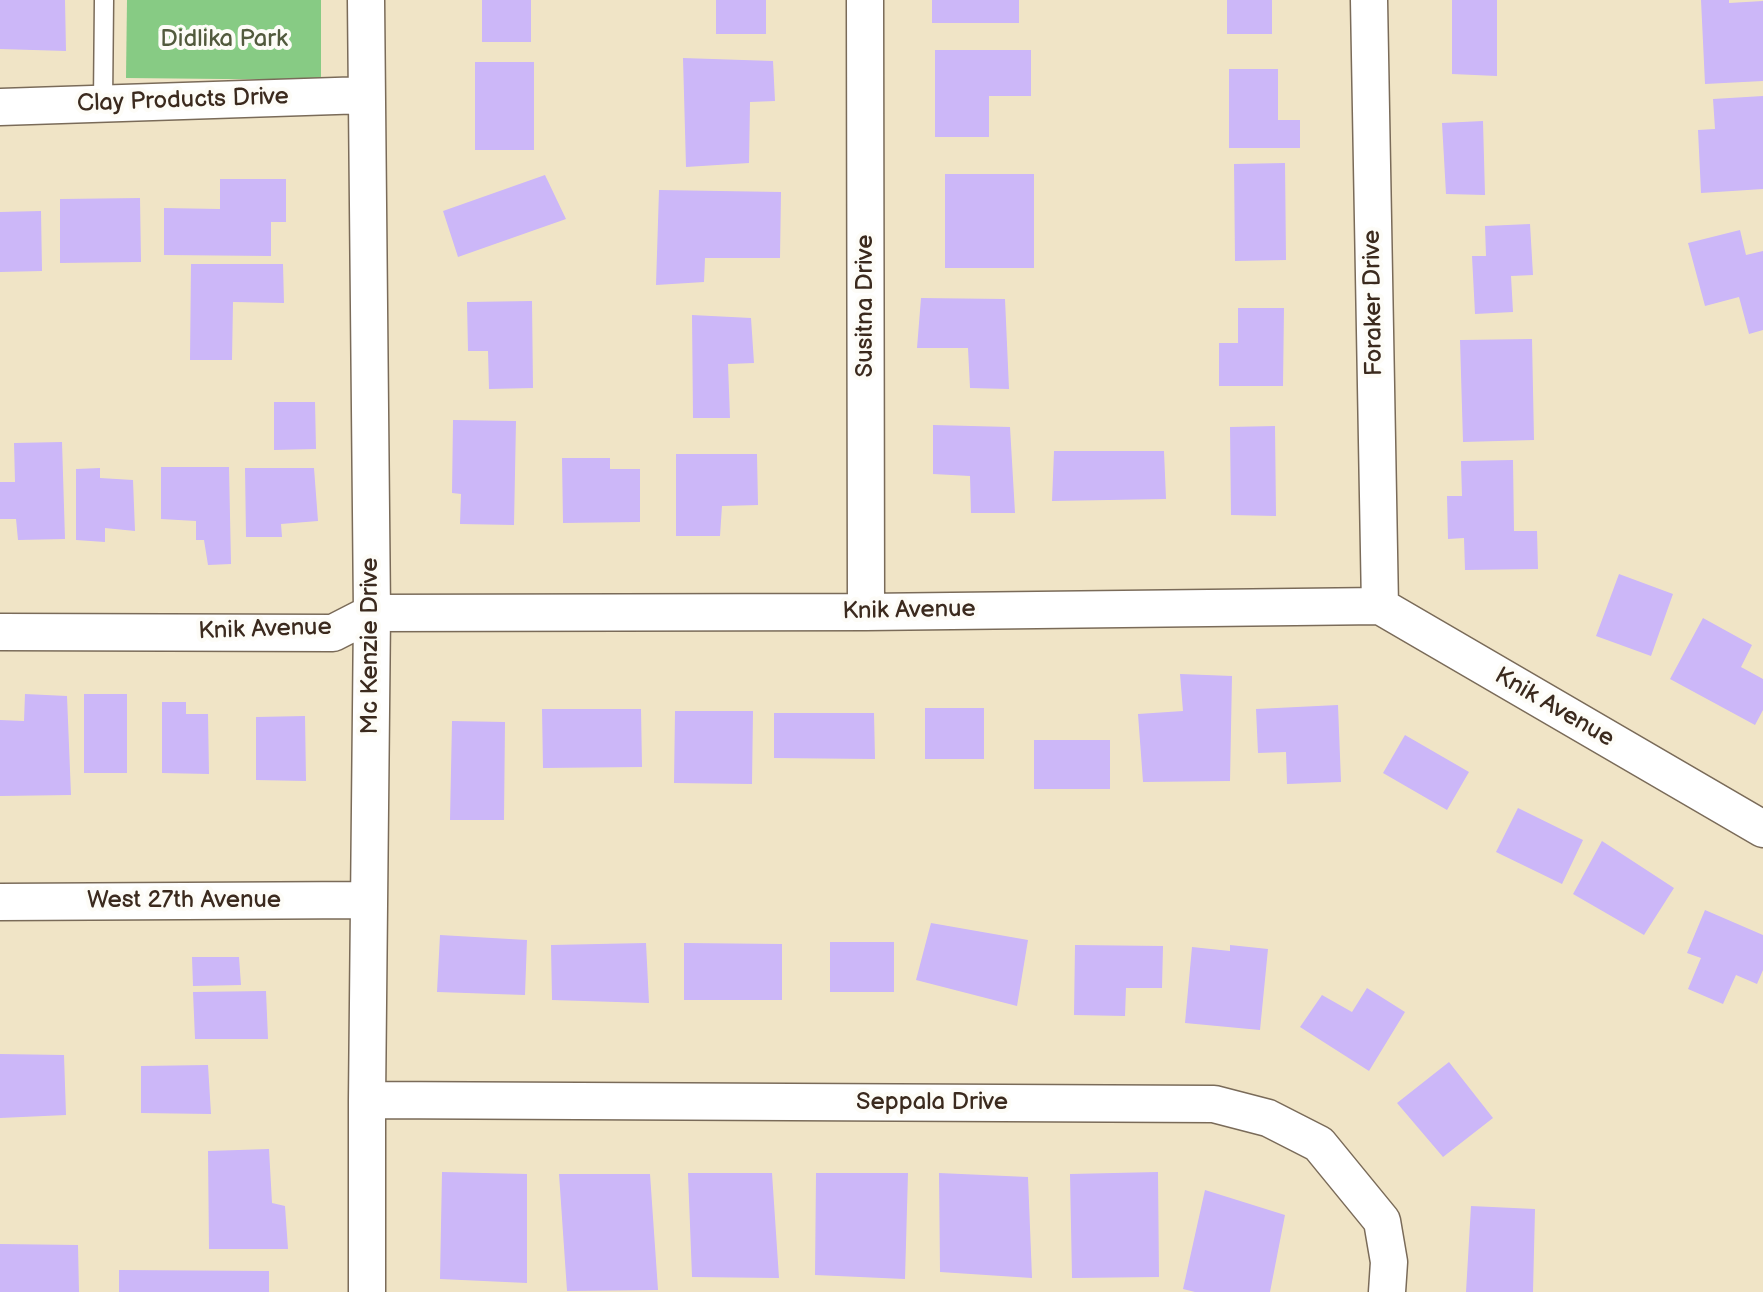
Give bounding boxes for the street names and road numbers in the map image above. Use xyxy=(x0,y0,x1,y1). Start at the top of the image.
street label: Clay Products Drive xyxy=(77,83,289,119)
street label: Foraker Drive xyxy=(1358,230,1390,376)
street label: Susitna Drive xyxy=(852,235,880,377)
street label: Mc Kenzie Drive xyxy=(357,557,385,735)
street label: Knik Avenue xyxy=(842,595,976,627)
street label: Knik Avenue xyxy=(198,613,332,647)
street label: Knik Avenue xyxy=(1489,662,1619,754)
street label: West 27th Avenue xyxy=(87,887,281,915)
street label: Seppala Drive xyxy=(856,1089,1008,1117)

